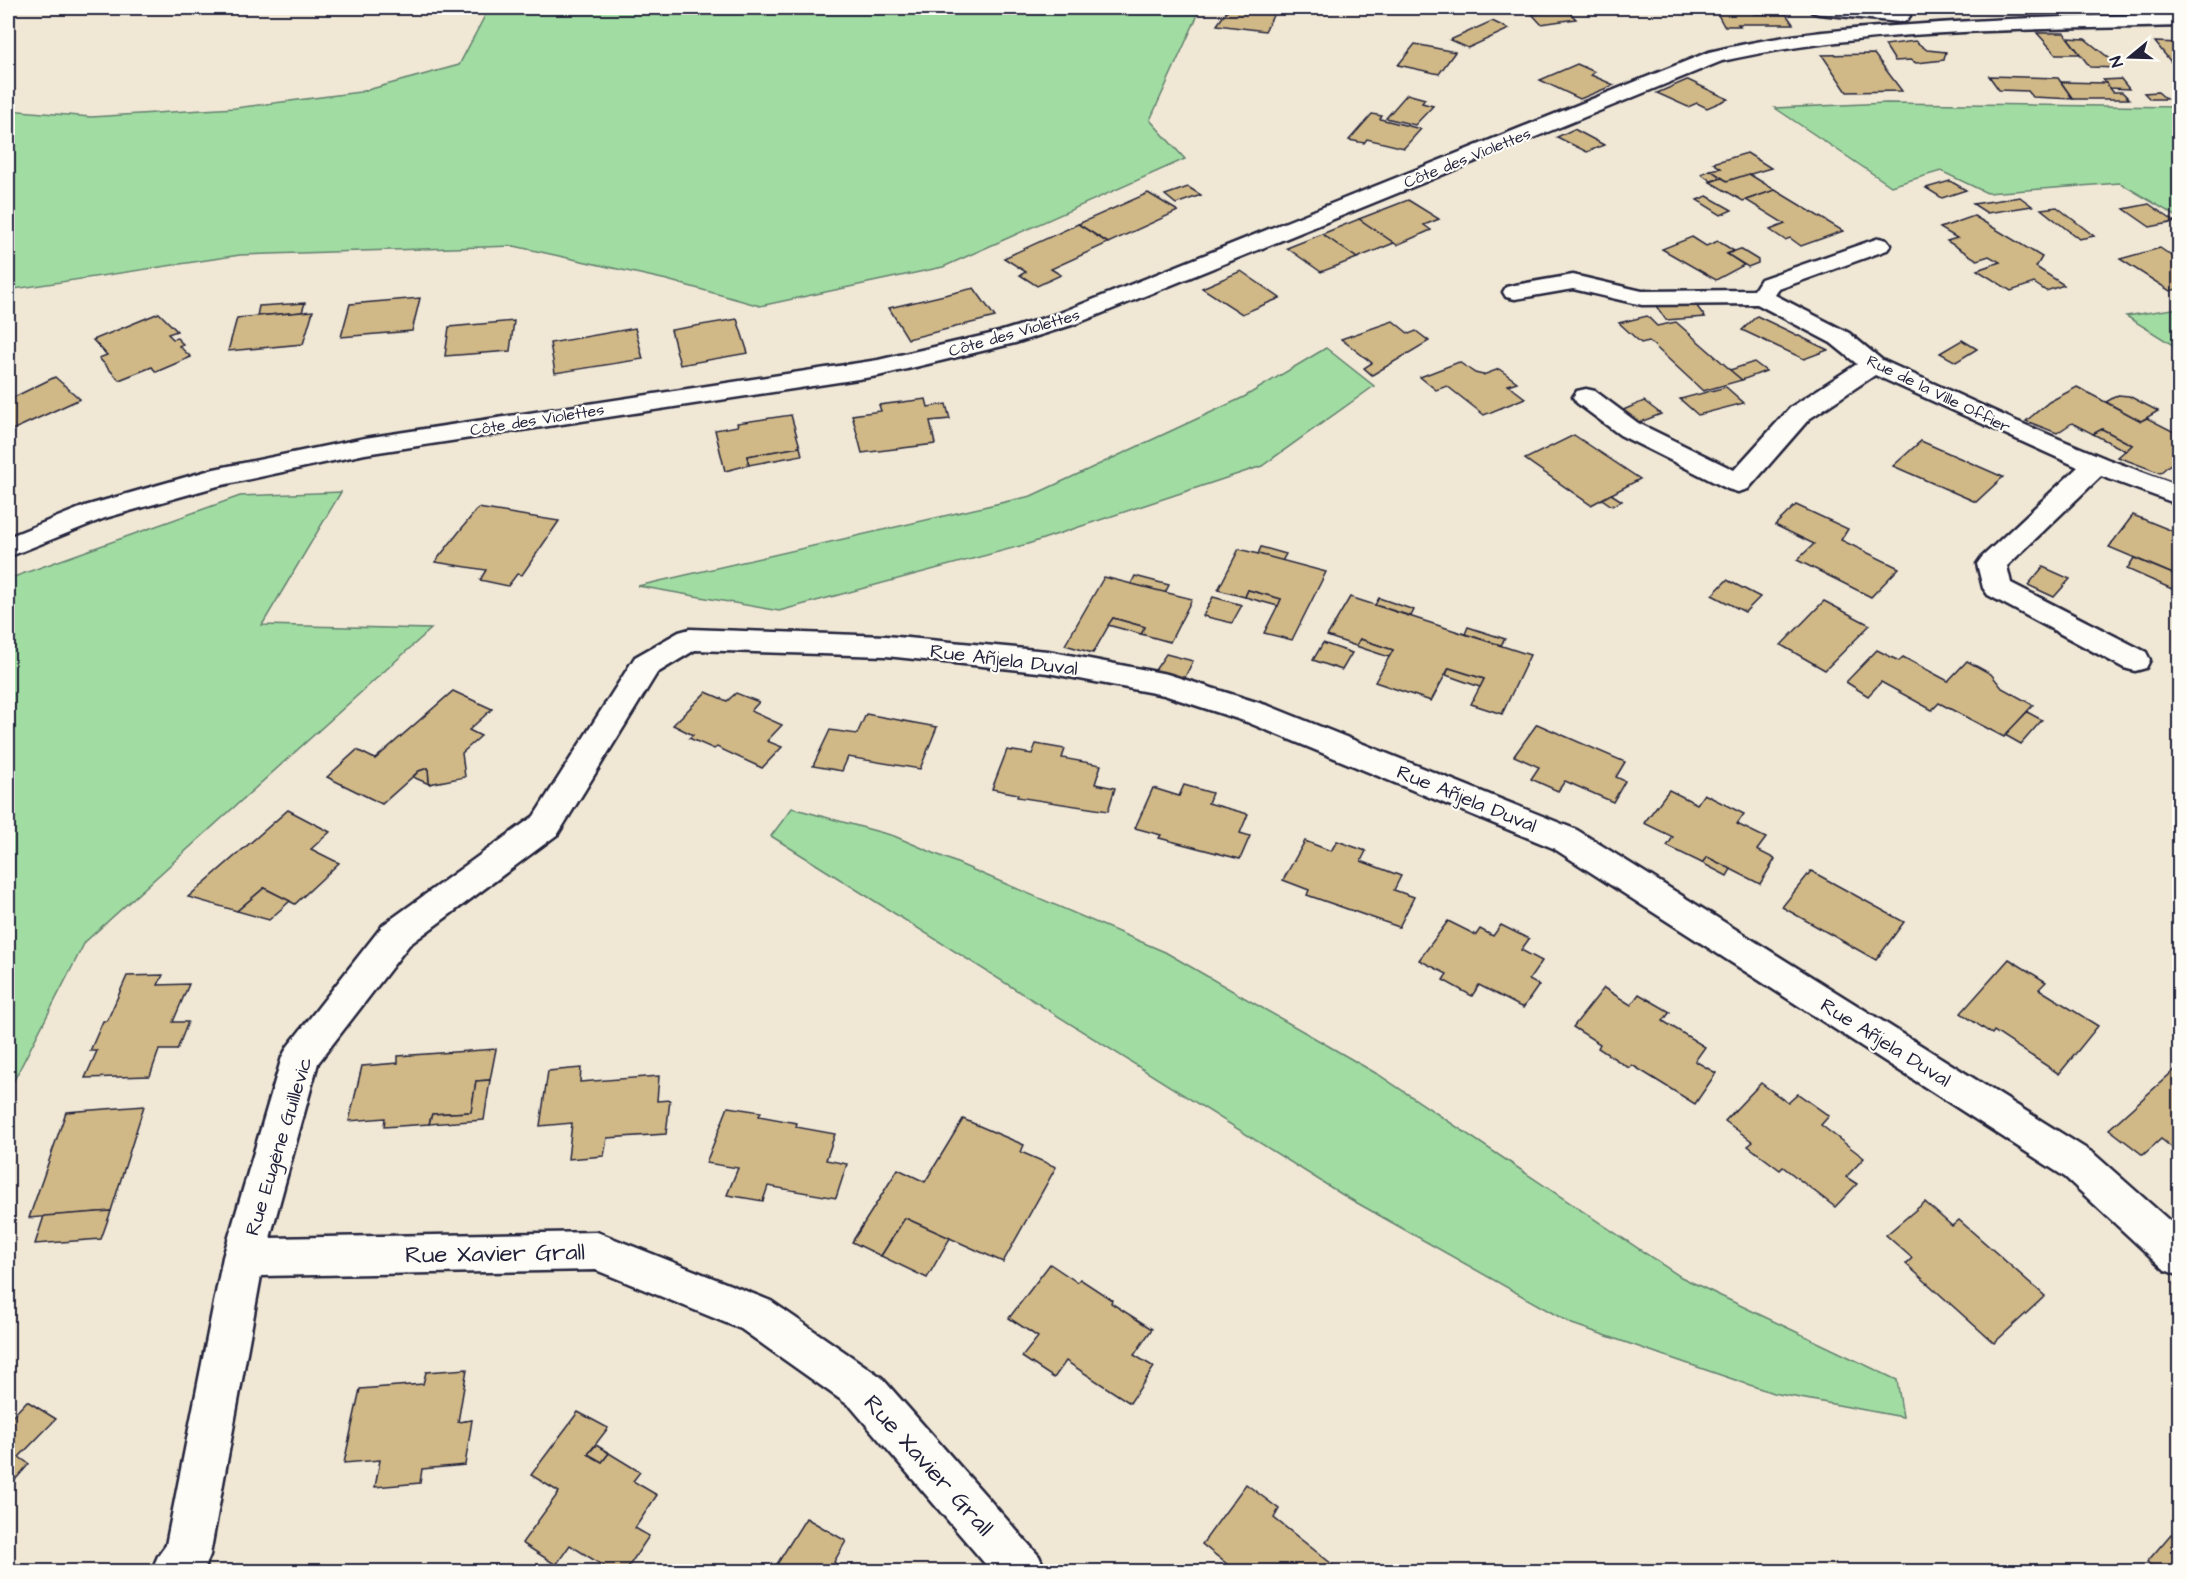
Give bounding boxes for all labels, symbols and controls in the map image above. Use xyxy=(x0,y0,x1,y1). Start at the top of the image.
north arrow xyxy=(2100,27,2160,87)
text: N xyxy=(2105,53,2129,70)
street label: Côte des Violettes xyxy=(1400,122,1534,193)
street label: Côte des Violettes xyxy=(946,304,1082,362)
street label: Rue de la Ville Offier xyxy=(1863,350,2014,438)
street label: Côte des Violettes xyxy=(469,399,606,441)
street label: Rue Añjela Duval xyxy=(928,637,1079,683)
street label: Rue Añjela Duval xyxy=(1393,758,1541,840)
street label: Rue Añjela Duval xyxy=(1815,992,1956,1094)
street label: Rue Eugène Guillevic xyxy=(238,1053,321,1239)
street label: Rue Xavier Grall xyxy=(405,1235,585,1273)
street label: Rue Xavier Grall xyxy=(855,1387,1001,1544)

